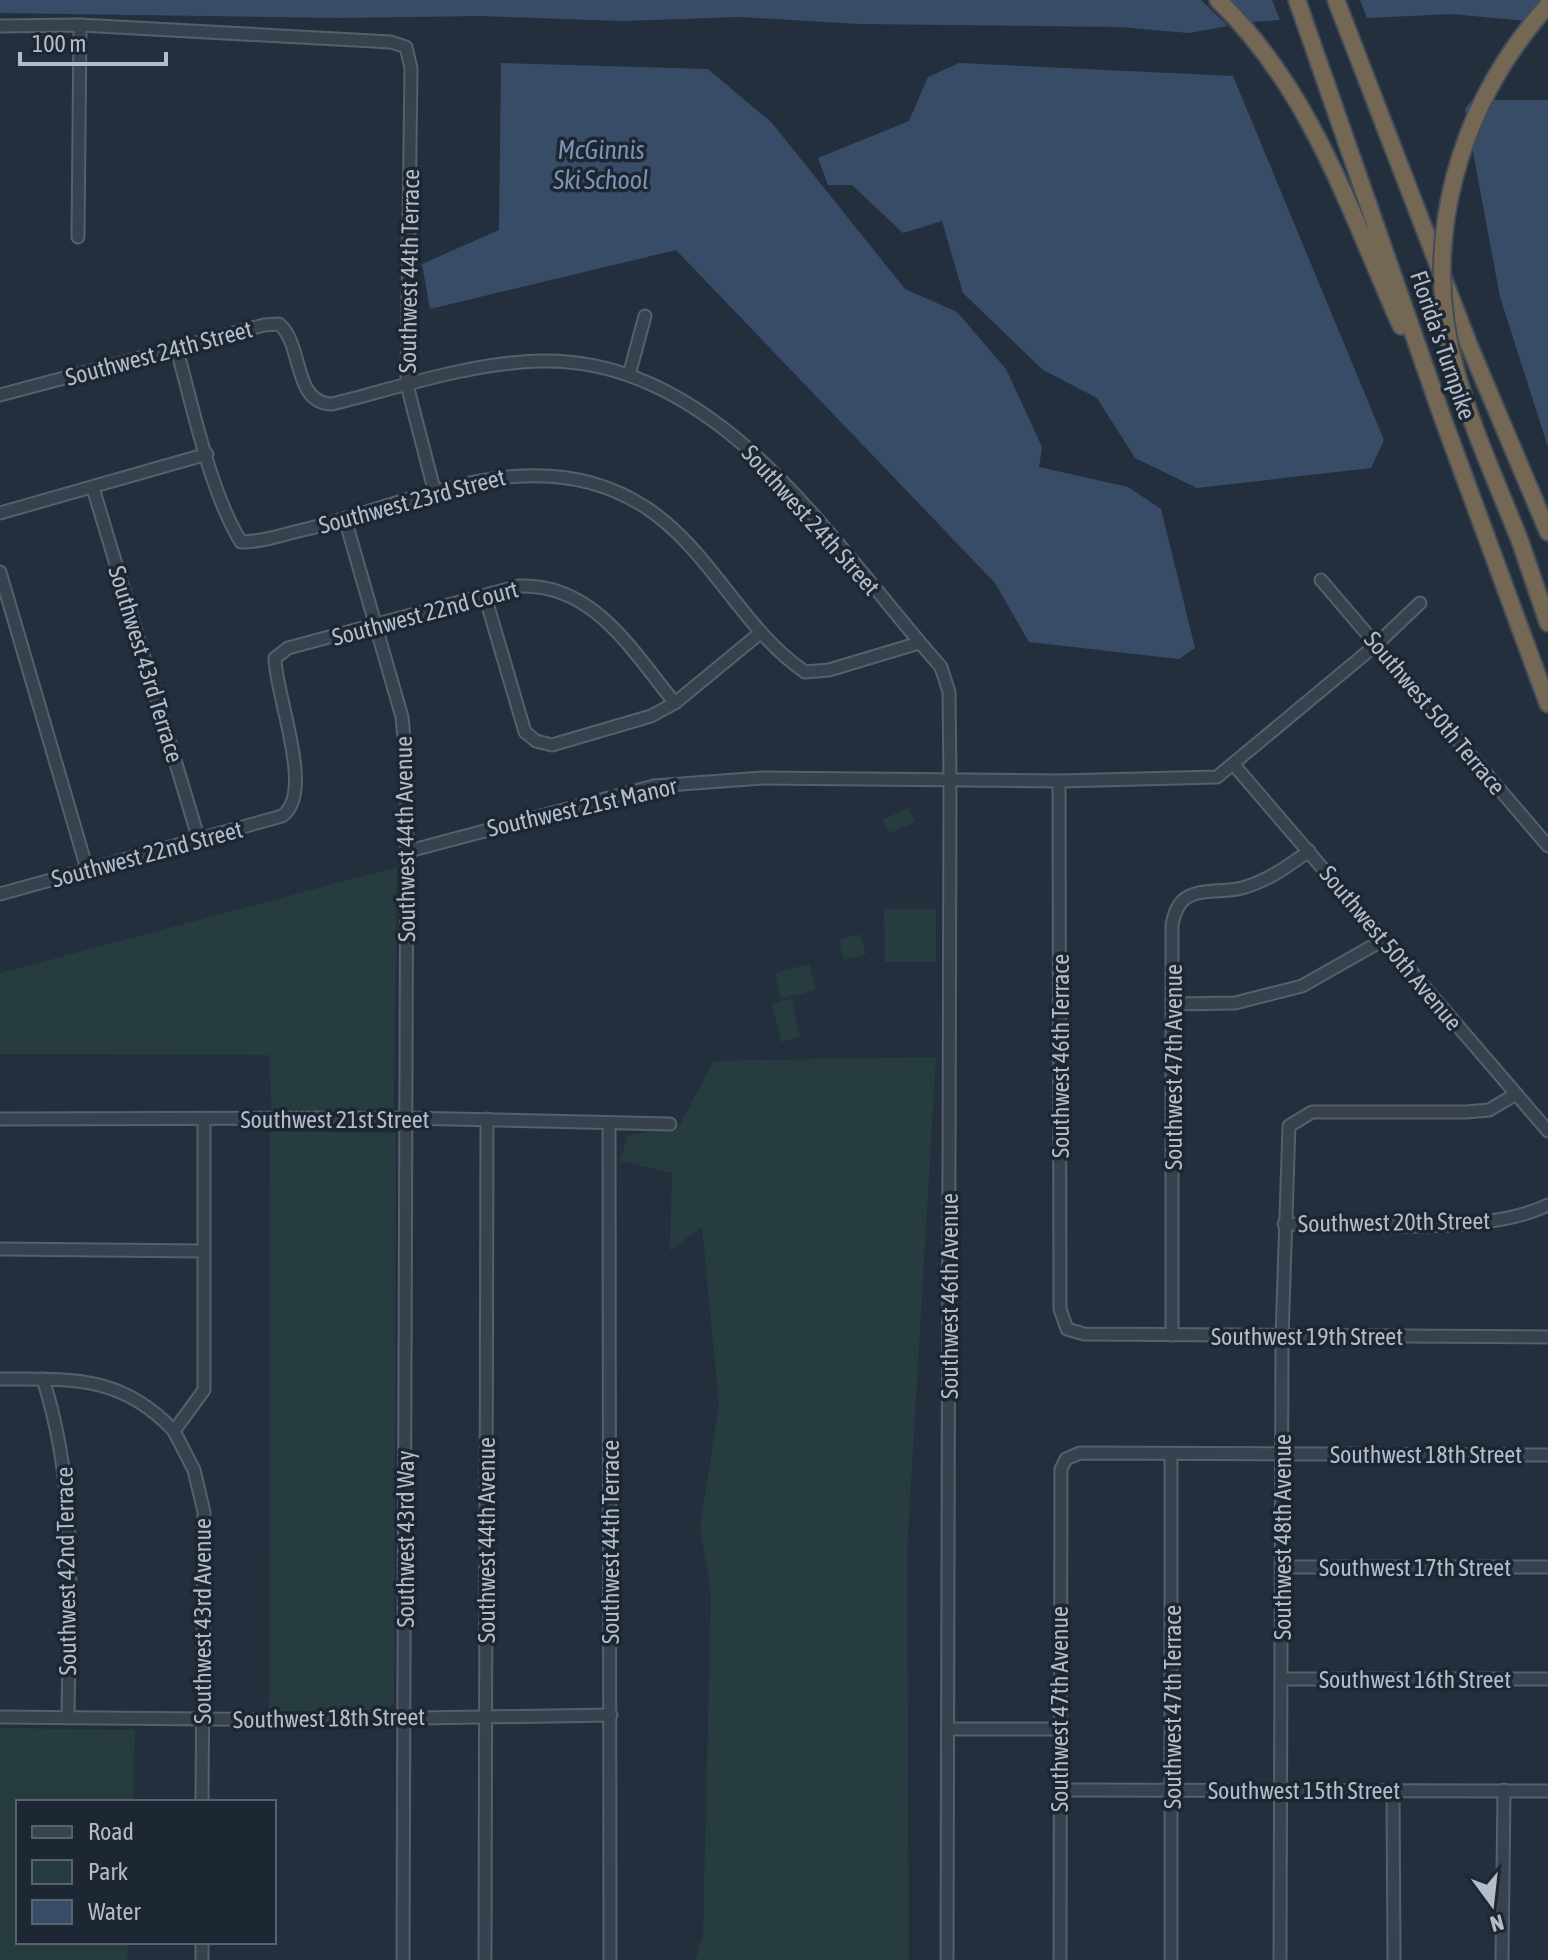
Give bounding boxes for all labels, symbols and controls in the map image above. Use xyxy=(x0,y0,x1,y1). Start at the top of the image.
scale bar xyxy=(20,16,166,66)
text: 100 m xyxy=(32,30,86,57)
water label: McGinnis Ski School xyxy=(552,135,649,195)
street label: Southwest 44th Terrace xyxy=(394,169,424,373)
street label: Florida's Turnpike xyxy=(1405,267,1481,423)
street label: Southwest 24th Street xyxy=(63,315,255,391)
street label: Southwest 24th Street xyxy=(737,440,885,601)
street label: Southwest 23rd Street xyxy=(316,463,508,539)
street label: Southwest 43rd Terrace xyxy=(103,562,189,766)
street label: Southwest 22nd Court xyxy=(329,575,521,651)
street label: Southwest 50th Terrace xyxy=(1359,626,1511,800)
street label: Southwest 44th Avenue xyxy=(390,736,420,942)
street label: Southwest 21st Manor xyxy=(485,772,680,842)
street label: Southwest 22nd Street xyxy=(49,815,246,892)
street label: Southwest 50th Avenue xyxy=(1314,860,1468,1036)
street label: Southwest 46th Terrace xyxy=(1047,954,1074,1158)
street label: Southwest 47th Avenue xyxy=(1160,964,1187,1170)
street label: Southwest 21st Street xyxy=(240,1106,430,1133)
street label: Southwest 46th Avenue xyxy=(936,1193,963,1399)
street label: Southwest 20th Street xyxy=(1298,1207,1490,1237)
street label: Southwest 19th Street xyxy=(1211,1323,1403,1350)
street label: Southwest 48th Avenue xyxy=(1269,1434,1296,1640)
street label: Southwest 44th Avenue xyxy=(473,1437,500,1643)
street label: Southwest 44th Terrace xyxy=(597,1440,624,1644)
street label: Southwest 18th Street xyxy=(1330,1441,1522,1468)
street label: Southwest 43rd Way xyxy=(392,1450,419,1628)
street label: Southwest 42nd Terrace xyxy=(51,1466,81,1676)
street label: Southwest 43rd Avenue xyxy=(189,1518,216,1724)
street label: Southwest 17th Street xyxy=(1319,1554,1511,1581)
street label: Southwest 47th Terrace xyxy=(1159,1605,1186,1809)
street label: Southwest 47th Avenue xyxy=(1046,1606,1073,1812)
street label: Southwest 16th Street xyxy=(1319,1666,1511,1693)
street label: Southwest 18th Street xyxy=(233,1703,425,1733)
street label: Southwest 15th Street xyxy=(1208,1777,1400,1804)
legend xyxy=(16,1800,276,1944)
text: Road xyxy=(88,1818,134,1845)
text: Park xyxy=(88,1858,129,1885)
north arrow xyxy=(1452,1864,1532,1944)
text: Water xyxy=(88,1898,141,1925)
text: N xyxy=(1488,1909,1507,1938)

